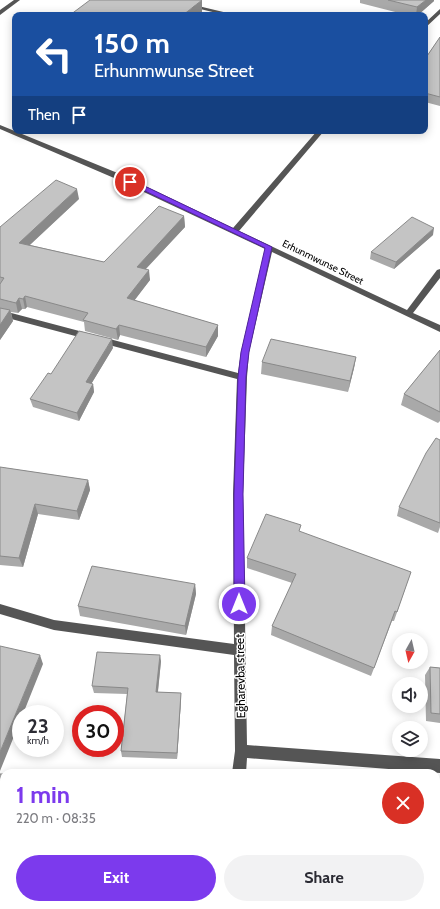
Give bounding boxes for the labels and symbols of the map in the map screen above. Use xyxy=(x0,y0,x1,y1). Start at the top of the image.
pin xyxy=(113,165,147,199)
street label: Erhunmwunse Street xyxy=(280,237,366,288)
position arrow xyxy=(218,583,260,625)
north arrow xyxy=(392,633,428,669)
street label: Egharevba street xyxy=(232,634,248,718)
speed limit sign: 30 xyxy=(72,705,124,757)

